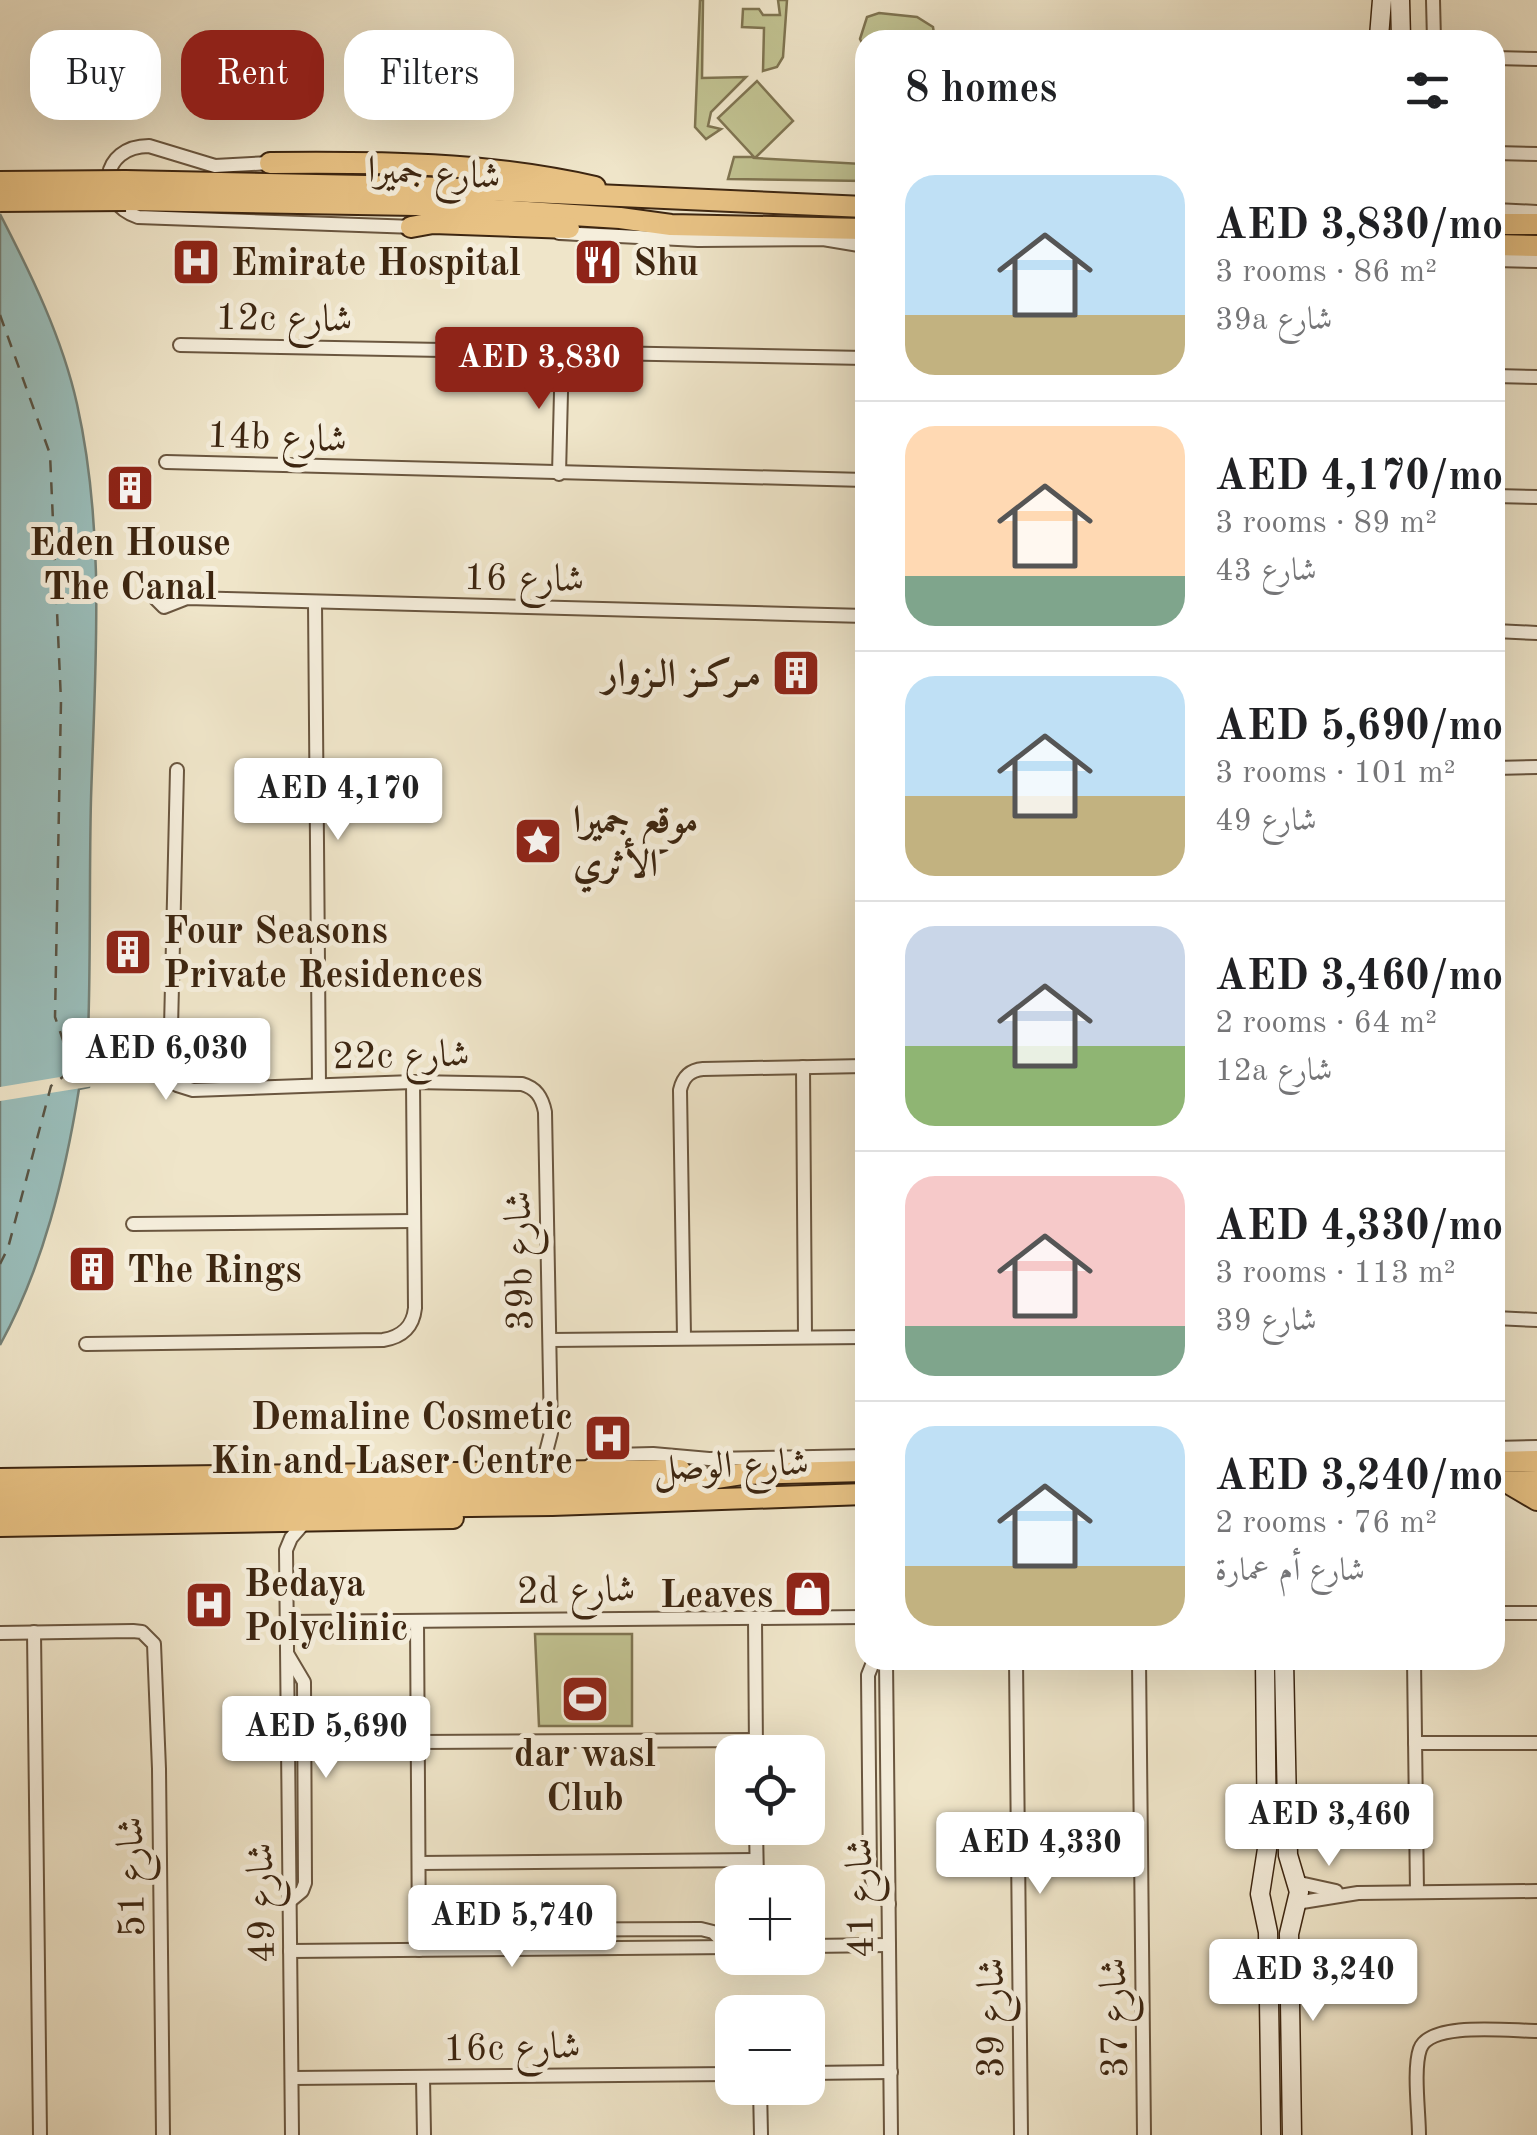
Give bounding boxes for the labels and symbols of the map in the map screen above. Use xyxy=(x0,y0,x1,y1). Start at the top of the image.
street label: شارع جميرا xyxy=(366,153,501,206)
hospital icon: Emirate Hospital xyxy=(170,236,222,288)
restaurant icon: Shu xyxy=(572,236,624,288)
place label: Emirate Hospital xyxy=(231,246,521,284)
place label: Shu xyxy=(633,246,699,284)
street label: 12c شارع xyxy=(215,300,353,349)
pin: AED 3,830 xyxy=(425,327,653,412)
street label: 14b شارع xyxy=(206,418,348,469)
building icon: Eden House The Canal xyxy=(104,462,156,514)
place label: Eden House The Canal xyxy=(29,526,231,608)
street label: شارع 16 xyxy=(463,560,585,609)
building icon: مـركـز الـزوار xyxy=(770,647,822,699)
place label: مـركـز الـزوار xyxy=(598,656,761,698)
pin: AED 4,170 xyxy=(224,758,452,843)
place label: موقع جميرا الأثري xyxy=(573,803,698,893)
place icon: موقع جميرا الأثري xyxy=(512,815,564,867)
place label: Four Seasons Private Residences xyxy=(163,914,483,996)
building icon: Four Seasons Private Residences xyxy=(102,926,154,978)
pin: AED 6,030 xyxy=(52,1018,280,1103)
street label: 22c شارع xyxy=(332,1037,470,1086)
street label: 39b شارع xyxy=(501,1190,550,1331)
building icon: The Rings xyxy=(66,1243,118,1295)
place label: The Rings xyxy=(127,1253,302,1291)
place label: Demaline Cosmetic Kin and Laser Centre xyxy=(211,1400,573,1482)
hospital icon: Demaline Cosmetic Kin and Laser Centre xyxy=(582,1412,634,1464)
street label: شارع الوصل xyxy=(653,1445,810,1498)
place label: Bedaya Polyclinic xyxy=(244,1567,409,1649)
shop icon: Leaves xyxy=(782,1568,834,1620)
street label: 2d شارع xyxy=(516,1572,636,1621)
place label: Leaves xyxy=(660,1578,773,1616)
hospital icon: Bedaya Polyclinic xyxy=(183,1579,235,1631)
sports icon: dar wasl Club xyxy=(559,1673,611,1725)
pin: AED 5,690 xyxy=(212,1696,440,1781)
place label: dar wasl Club xyxy=(514,1737,656,1819)
pin: AED 3,460 xyxy=(1215,1784,1443,1869)
pin: AED 4,330 xyxy=(926,1812,1154,1897)
street label: شارع 51 xyxy=(113,1816,162,1938)
street label: شارع 41 xyxy=(842,1837,891,1959)
street label: شارع 49 xyxy=(243,1842,292,1964)
pin: AED 5,740 xyxy=(398,1885,626,1970)
pin: AED 3,240 xyxy=(1199,1939,1427,2024)
street label: شارع 37 xyxy=(1096,1957,1145,2079)
street label: شارع 39 xyxy=(974,1958,1021,2078)
street label: 16c شارع xyxy=(443,2029,581,2078)

